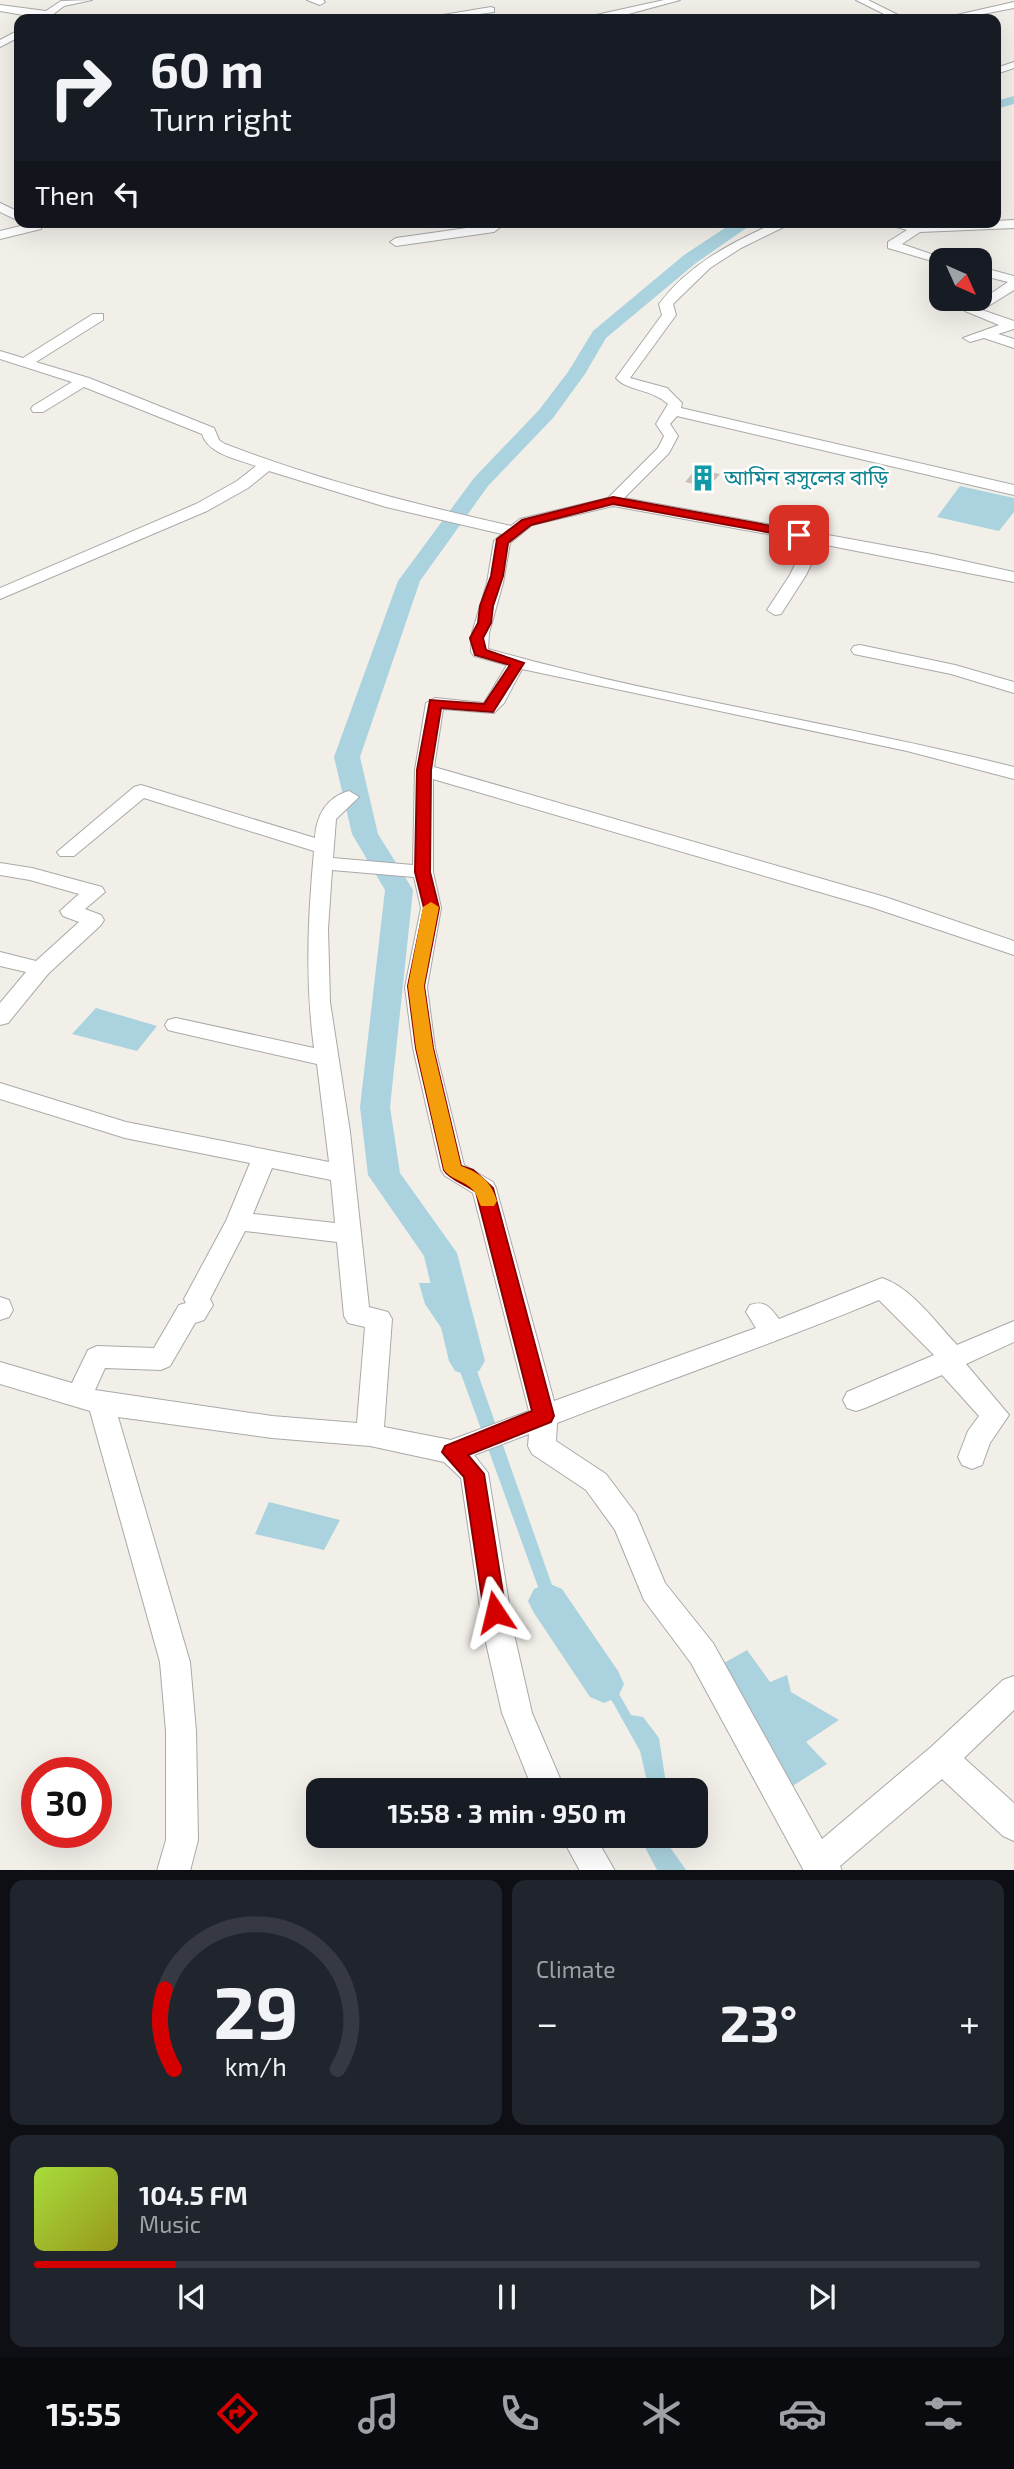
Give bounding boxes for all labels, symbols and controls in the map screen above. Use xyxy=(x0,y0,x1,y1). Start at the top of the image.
text: 60 m xyxy=(150,39,264,98)
icon: right xyxy=(35,42,126,133)
text: Turn right xyxy=(150,99,292,137)
icon: left xyxy=(108,175,146,213)
text: Then xyxy=(35,179,94,210)
north arrow xyxy=(929,248,992,312)
map controls xyxy=(929,248,992,311)
building icon: আমিন রসুলের বাড়ি xyxy=(688,463,718,493)
place label: আমিন রসুলের বাড়ি xyxy=(723,464,890,490)
pin xyxy=(769,505,829,565)
icon: arrive xyxy=(780,516,818,554)
position arrow xyxy=(458,1575,532,1649)
speed limit sign: 30 xyxy=(21,1757,112,1848)
text: 15:58 · 3 min · 950 m xyxy=(387,1797,627,1828)
text: Climate xyxy=(536,1955,616,1983)
text: 29 xyxy=(213,1966,299,2054)
text: 23° xyxy=(720,1990,797,2052)
text: − xyxy=(536,1999,558,2045)
text: + xyxy=(959,1999,980,2045)
text: km/h xyxy=(225,2050,287,2080)
text: 104.5 FM xyxy=(139,2179,248,2210)
text: Music xyxy=(139,2210,201,2238)
icon: previous xyxy=(173,2278,211,2316)
icon: pause xyxy=(488,2278,526,2316)
icon: next xyxy=(803,2278,841,2316)
icon: directions xyxy=(213,2389,262,2438)
icon: music xyxy=(354,2389,403,2438)
icon: phone xyxy=(495,2389,544,2438)
icon: climate xyxy=(637,2389,686,2438)
icon: car xyxy=(778,2389,827,2438)
icon: filters xyxy=(919,2389,968,2438)
text: 15:55 xyxy=(46,2394,121,2432)

